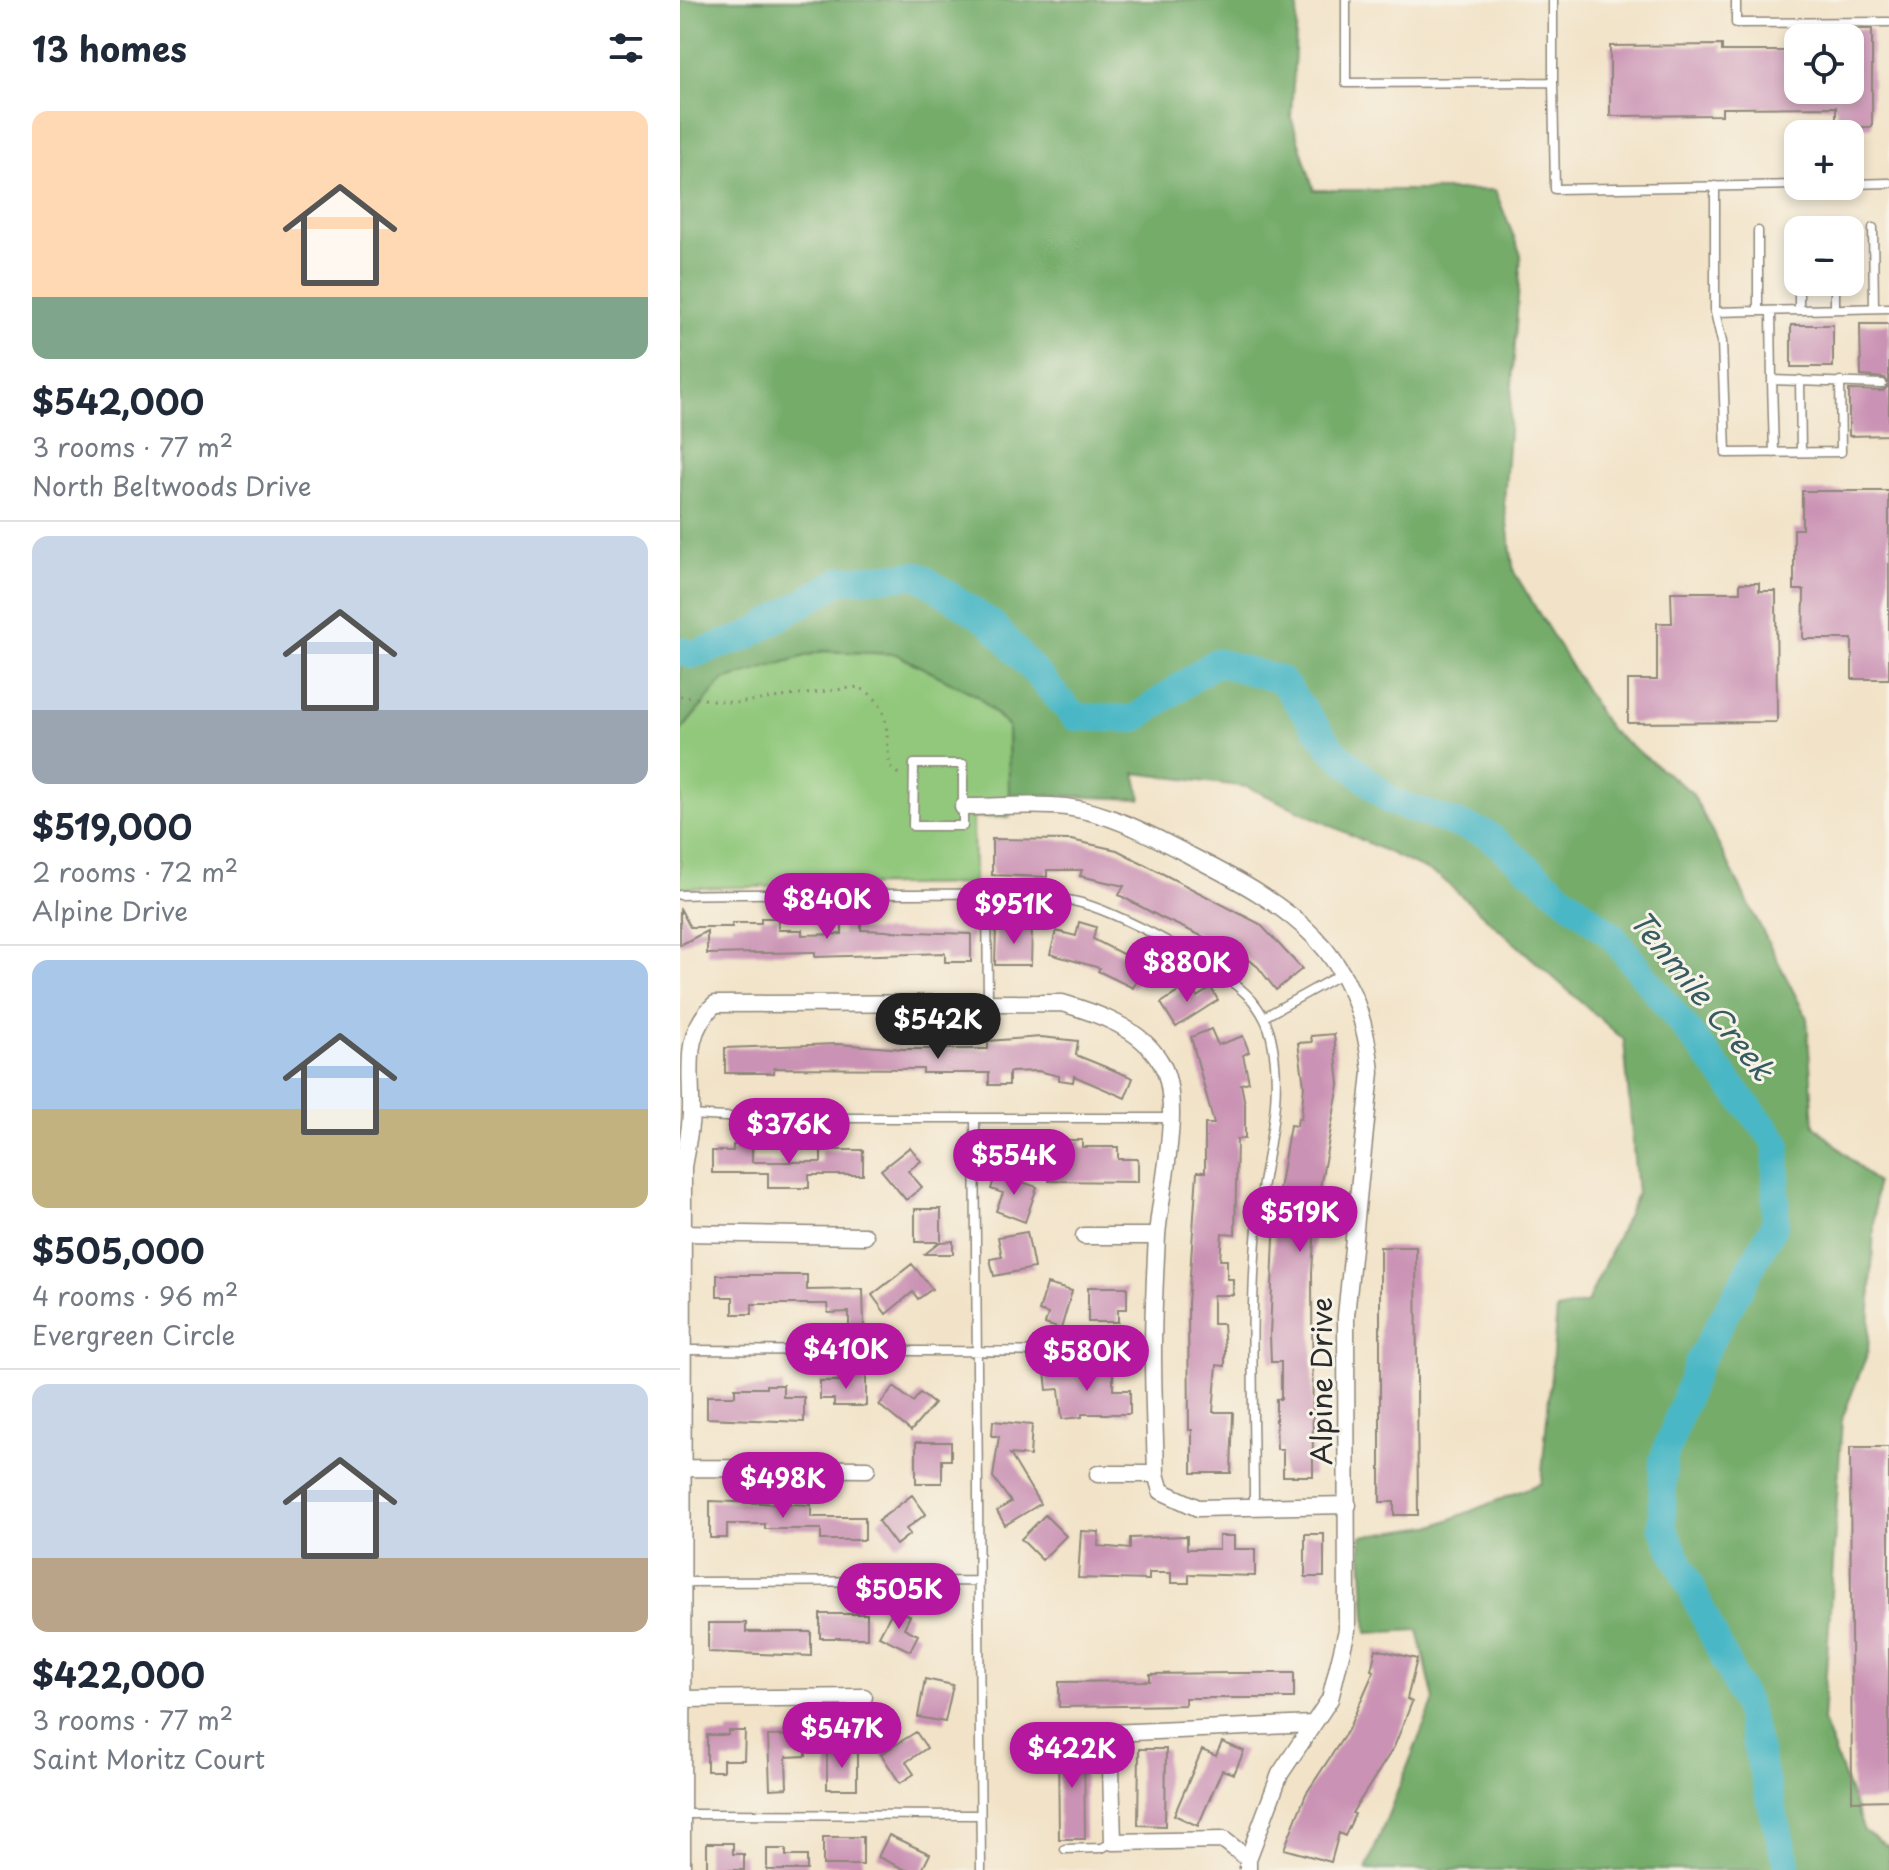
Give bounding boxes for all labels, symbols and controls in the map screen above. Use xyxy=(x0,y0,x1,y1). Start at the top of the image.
text: 13 homes xyxy=(32,22,187,74)
map controls xyxy=(1784,24,1864,296)
button: locate xyxy=(1784,24,1864,104)
icon: filters xyxy=(604,26,648,70)
button: + xyxy=(1784,120,1864,200)
icon: home xyxy=(268,163,412,307)
button: − xyxy=(1784,216,1864,296)
text: $542,000 xyxy=(32,375,204,427)
text: 3 rooms · 77 m² xyxy=(32,427,233,466)
text: North Beltwoods Drive xyxy=(32,466,311,505)
icon: home xyxy=(268,588,412,732)
text: $519,000 xyxy=(32,800,192,852)
text: 2 rooms · 72 m² xyxy=(32,852,238,891)
pin: $840K xyxy=(771,873,883,941)
pin: $951K xyxy=(958,878,1070,946)
text: $840K xyxy=(782,879,872,918)
text: $951K xyxy=(975,884,1053,923)
text: Alpine Drive xyxy=(32,891,188,930)
water label: Tenmile Creek xyxy=(1620,900,1787,1091)
pin: $880K xyxy=(1131,936,1243,1004)
text: $880K xyxy=(1143,942,1231,981)
pin: $542K xyxy=(882,993,994,1061)
text: $542K xyxy=(894,999,982,1038)
icon: home xyxy=(268,1012,412,1156)
pin: $376K xyxy=(733,1098,845,1166)
text: $376K xyxy=(747,1104,831,1143)
pin: $554K xyxy=(958,1129,1070,1197)
text: $554K xyxy=(971,1135,1057,1174)
pin: $519K xyxy=(1244,1186,1356,1254)
text: $519K xyxy=(1261,1192,1340,1231)
text: $505,000 xyxy=(32,1224,205,1276)
text: 4 rooms · 96 m² xyxy=(32,1276,238,1315)
street label: Alpine Drive xyxy=(1299,1297,1342,1465)
text: Evergreen Circle xyxy=(32,1315,235,1354)
pin: $410K xyxy=(790,1323,902,1391)
pin: $580K xyxy=(1031,1325,1143,1393)
text: $410K xyxy=(803,1329,889,1368)
text: $580K xyxy=(1043,1331,1131,1370)
icon: home xyxy=(268,1436,412,1580)
pin: $498K xyxy=(727,1452,839,1520)
text: $498K xyxy=(740,1458,826,1497)
pin: $505K xyxy=(843,1563,955,1631)
text: $505K xyxy=(855,1569,943,1608)
text: $422,000 xyxy=(32,1648,205,1700)
text: 3 rooms · 77 m² xyxy=(32,1700,233,1739)
pin: $547K xyxy=(786,1702,898,1770)
text: $547K xyxy=(800,1708,884,1747)
pin: $422K xyxy=(1016,1722,1128,1790)
text: $422K xyxy=(1028,1728,1116,1767)
text: Saint Moritz Court xyxy=(32,1739,265,1778)

